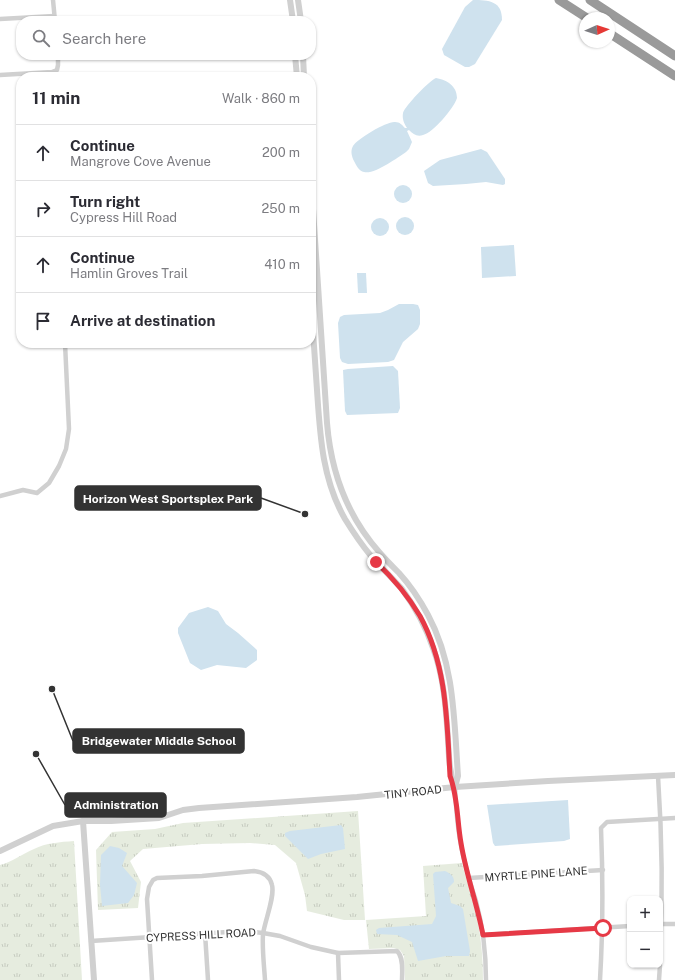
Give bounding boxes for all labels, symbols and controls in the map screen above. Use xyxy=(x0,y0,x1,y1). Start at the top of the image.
north arrow xyxy=(579,12,615,48)
search box xyxy=(16,16,316,60)
icon: search xyxy=(30,27,52,49)
text: Search here xyxy=(62,30,146,47)
text: 11 min xyxy=(32,88,80,108)
text: Walk · 860 m xyxy=(222,91,300,106)
text: Continue xyxy=(70,137,135,154)
icon: ahead xyxy=(32,142,54,164)
text: 200 m xyxy=(262,145,300,160)
text: Mangrove Cove Avenue xyxy=(70,154,211,169)
text: Turn right xyxy=(70,193,140,210)
icon: right xyxy=(32,198,54,220)
text: 250 m xyxy=(262,201,300,216)
text: Cypress Hill Road xyxy=(70,210,177,225)
text: Continue xyxy=(70,249,135,266)
icon: ahead xyxy=(32,254,54,276)
text: 410 m xyxy=(264,257,300,272)
text: Hamlin Groves Trail xyxy=(70,266,188,281)
icon: arrive xyxy=(32,310,54,332)
text: Arrive at destination xyxy=(70,312,215,329)
callout: Horizon West Sportsplex Park xyxy=(75,486,261,510)
text: Horizon West Sportsplex Park xyxy=(83,492,253,506)
route end xyxy=(367,553,385,571)
callout: Bridgewater Middle School xyxy=(73,729,244,753)
text: Bridgewater Middle School xyxy=(82,734,236,748)
street label: TINY ROAD xyxy=(384,783,443,801)
callout: Administration xyxy=(65,793,166,817)
text: Administration xyxy=(73,798,159,812)
street label: MYRTLE PINE LANE xyxy=(484,864,588,884)
map controls xyxy=(627,896,663,968)
button: + xyxy=(627,896,663,932)
route start xyxy=(594,919,612,937)
street label: CYPRESS HILL ROAD xyxy=(146,926,257,944)
button: − xyxy=(627,932,663,968)

